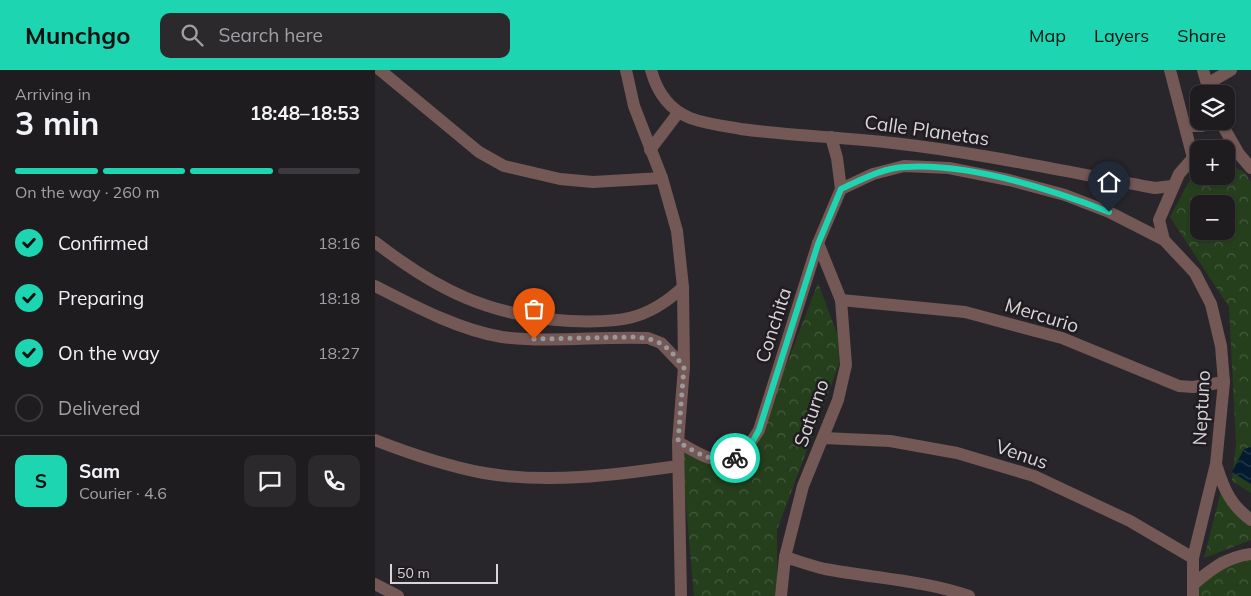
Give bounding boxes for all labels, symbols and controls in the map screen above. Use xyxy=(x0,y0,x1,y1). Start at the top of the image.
search box xyxy=(160,13,510,58)
text: Munchgo xyxy=(25,20,130,50)
icon: search xyxy=(178,21,206,49)
text: Search here xyxy=(218,23,323,47)
text: Map xyxy=(1029,24,1066,47)
text: Layers xyxy=(1094,24,1149,47)
text: Share xyxy=(1177,24,1226,47)
text: Arriving in xyxy=(15,84,91,104)
map controls xyxy=(1190,85,1235,240)
button: layers xyxy=(1190,85,1235,130)
text: 18:48–18:53 xyxy=(250,101,360,125)
text: 3 min xyxy=(15,103,99,143)
street label: Calle Planetas xyxy=(863,109,991,151)
button: + xyxy=(1190,140,1235,185)
pin xyxy=(1088,161,1130,212)
icon: home xyxy=(1095,168,1123,196)
text: On the way · 260 m xyxy=(15,182,160,202)
button: − xyxy=(1190,195,1235,240)
icon: check xyxy=(15,229,43,257)
text: Confirmed xyxy=(58,231,149,255)
text: 18:16 xyxy=(318,233,360,253)
icon: check xyxy=(15,284,43,312)
street label: Conchita xyxy=(750,284,796,366)
text: Preparing xyxy=(58,286,144,310)
text: 18:18 xyxy=(318,288,360,308)
pin xyxy=(513,288,555,339)
street label: Mercurio xyxy=(1002,292,1082,338)
icon: bag xyxy=(520,295,548,323)
icon: check xyxy=(15,339,43,367)
text: On the way xyxy=(58,341,160,365)
text: 18:27 xyxy=(318,343,360,363)
street label: Neptuno xyxy=(1187,370,1215,446)
street label: Saturno xyxy=(788,376,834,450)
text: Delivered xyxy=(58,396,140,420)
courier xyxy=(710,433,760,483)
street label: Venus xyxy=(993,434,1051,474)
icon: bike xyxy=(721,444,749,472)
button: chat xyxy=(244,455,296,507)
button: phone xyxy=(308,455,360,507)
text: Sam xyxy=(79,459,120,483)
text: S xyxy=(35,469,47,493)
text: Courier · 4.6 xyxy=(79,483,167,503)
scale bar xyxy=(390,561,497,584)
text: 50 m xyxy=(397,564,430,582)

